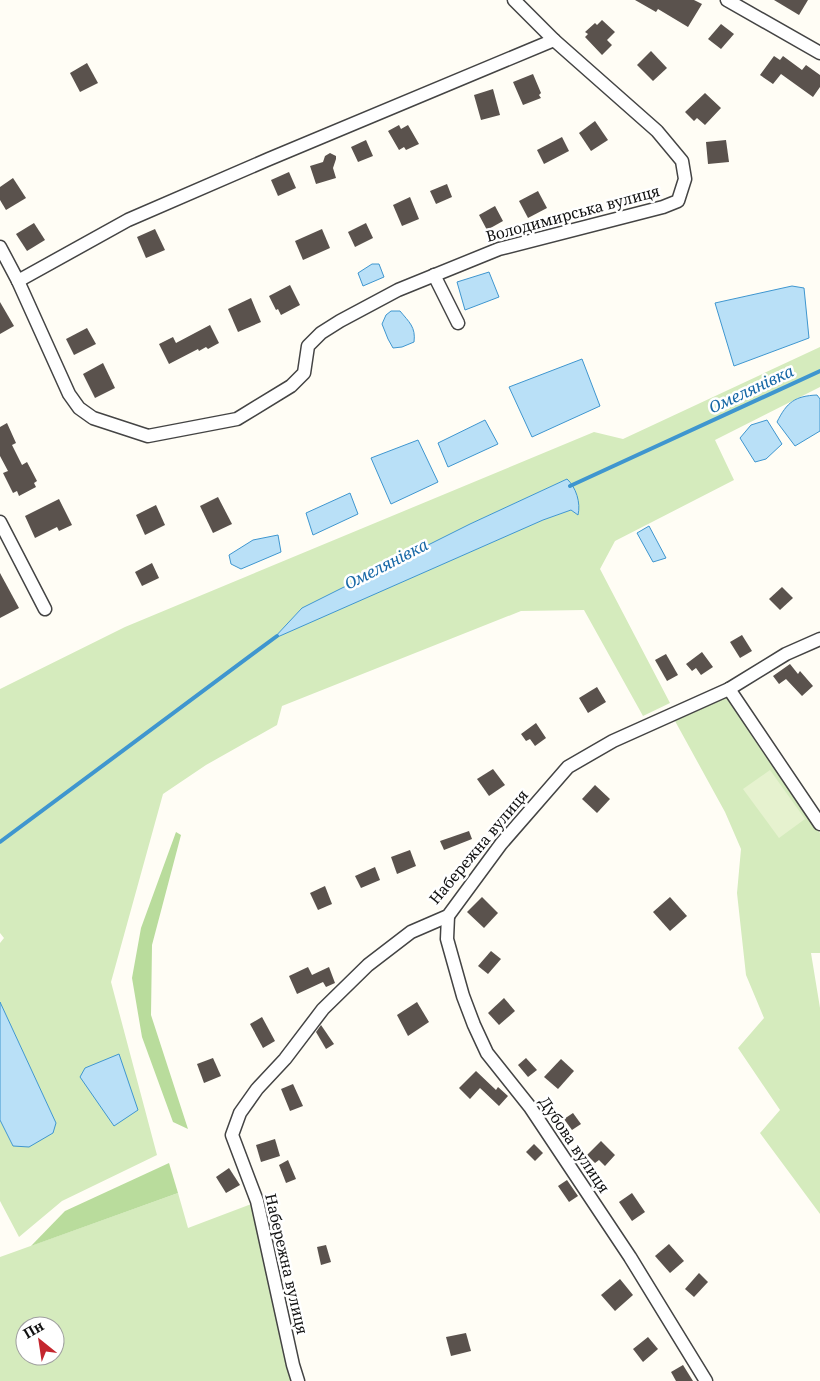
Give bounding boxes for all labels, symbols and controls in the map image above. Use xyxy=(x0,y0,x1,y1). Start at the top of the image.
street label: Володимирська вулиця xyxy=(484,180,662,246)
water label: Омелянівка xyxy=(705,360,797,418)
water label: Омелянівка xyxy=(340,533,432,595)
street label: Набережна вулиця xyxy=(424,785,532,908)
street label: Дубова вулиця xyxy=(535,1092,615,1197)
street label: Набережна вулиця xyxy=(261,1191,313,1336)
north arrow xyxy=(15,1316,65,1366)
text: Пн xyxy=(20,1316,47,1343)

